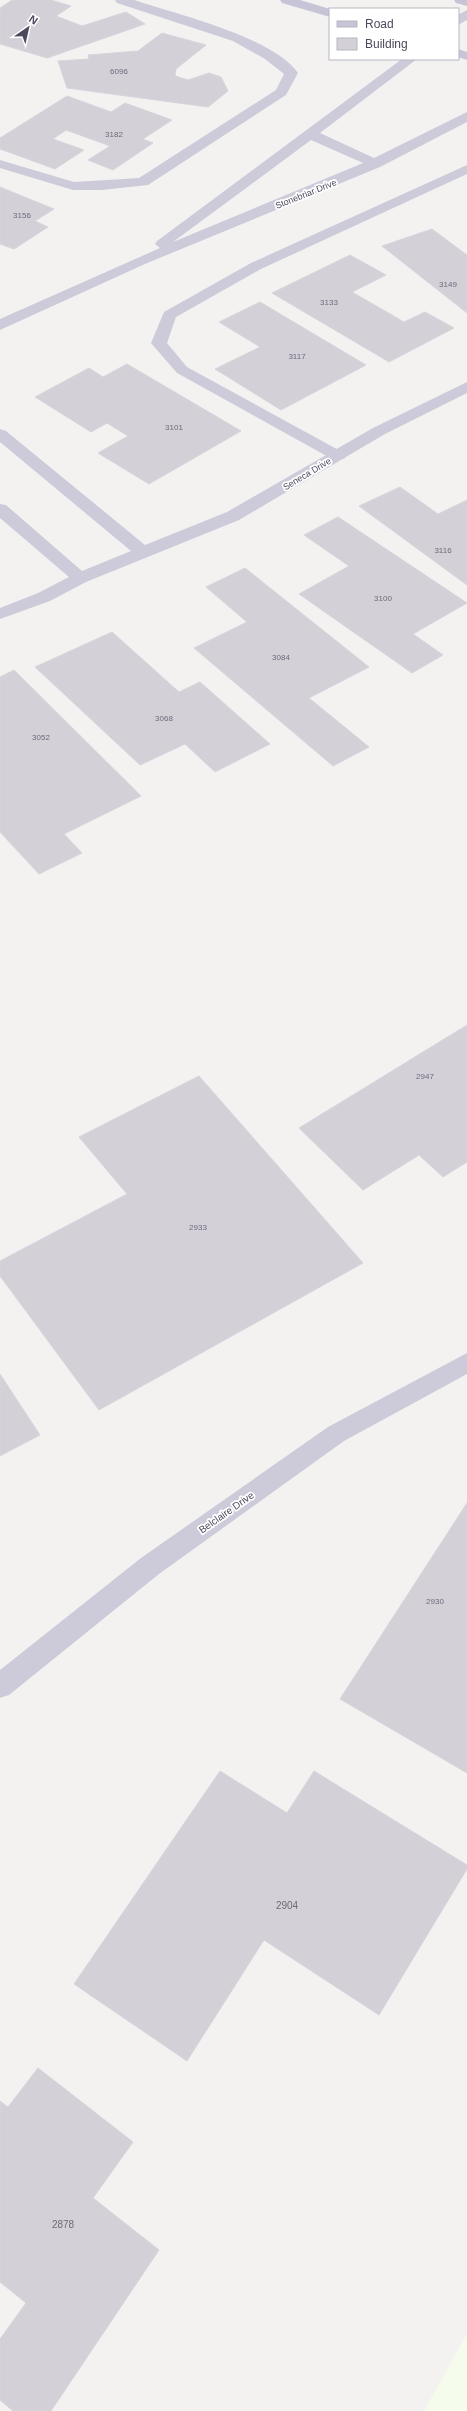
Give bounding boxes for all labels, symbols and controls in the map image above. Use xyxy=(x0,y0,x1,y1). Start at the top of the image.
north arrow xyxy=(8,8,48,48)
legend xyxy=(329,8,459,60)
text: N xyxy=(27,13,40,27)
text: Road xyxy=(365,17,394,31)
text: Building xyxy=(365,37,408,51)
house number: 6096 xyxy=(110,67,128,76)
house number: 3182 xyxy=(105,130,123,139)
street label: Stonebriar Drive xyxy=(274,177,338,211)
house number: 3156 xyxy=(13,211,31,220)
house number: 3149 xyxy=(439,280,457,289)
house number: 3133 xyxy=(320,298,338,307)
house number: 3117 xyxy=(288,352,306,361)
house number: 3101 xyxy=(165,423,183,432)
street label: Seneca Drive xyxy=(281,456,333,492)
house number: 3116 xyxy=(434,546,452,555)
house number: 3100 xyxy=(374,594,392,603)
house number: 3084 xyxy=(272,653,290,662)
house number: 3068 xyxy=(155,714,173,723)
house number: 3052 xyxy=(32,733,50,742)
house number: 2947 xyxy=(416,1072,434,1081)
house number: 2933 xyxy=(189,1223,207,1232)
street label: Belclaire Drive xyxy=(197,1489,256,1535)
house number: 2930 xyxy=(426,1597,444,1606)
house number: 2904 xyxy=(276,1900,299,1911)
house number: 2878 xyxy=(52,2219,75,2230)

